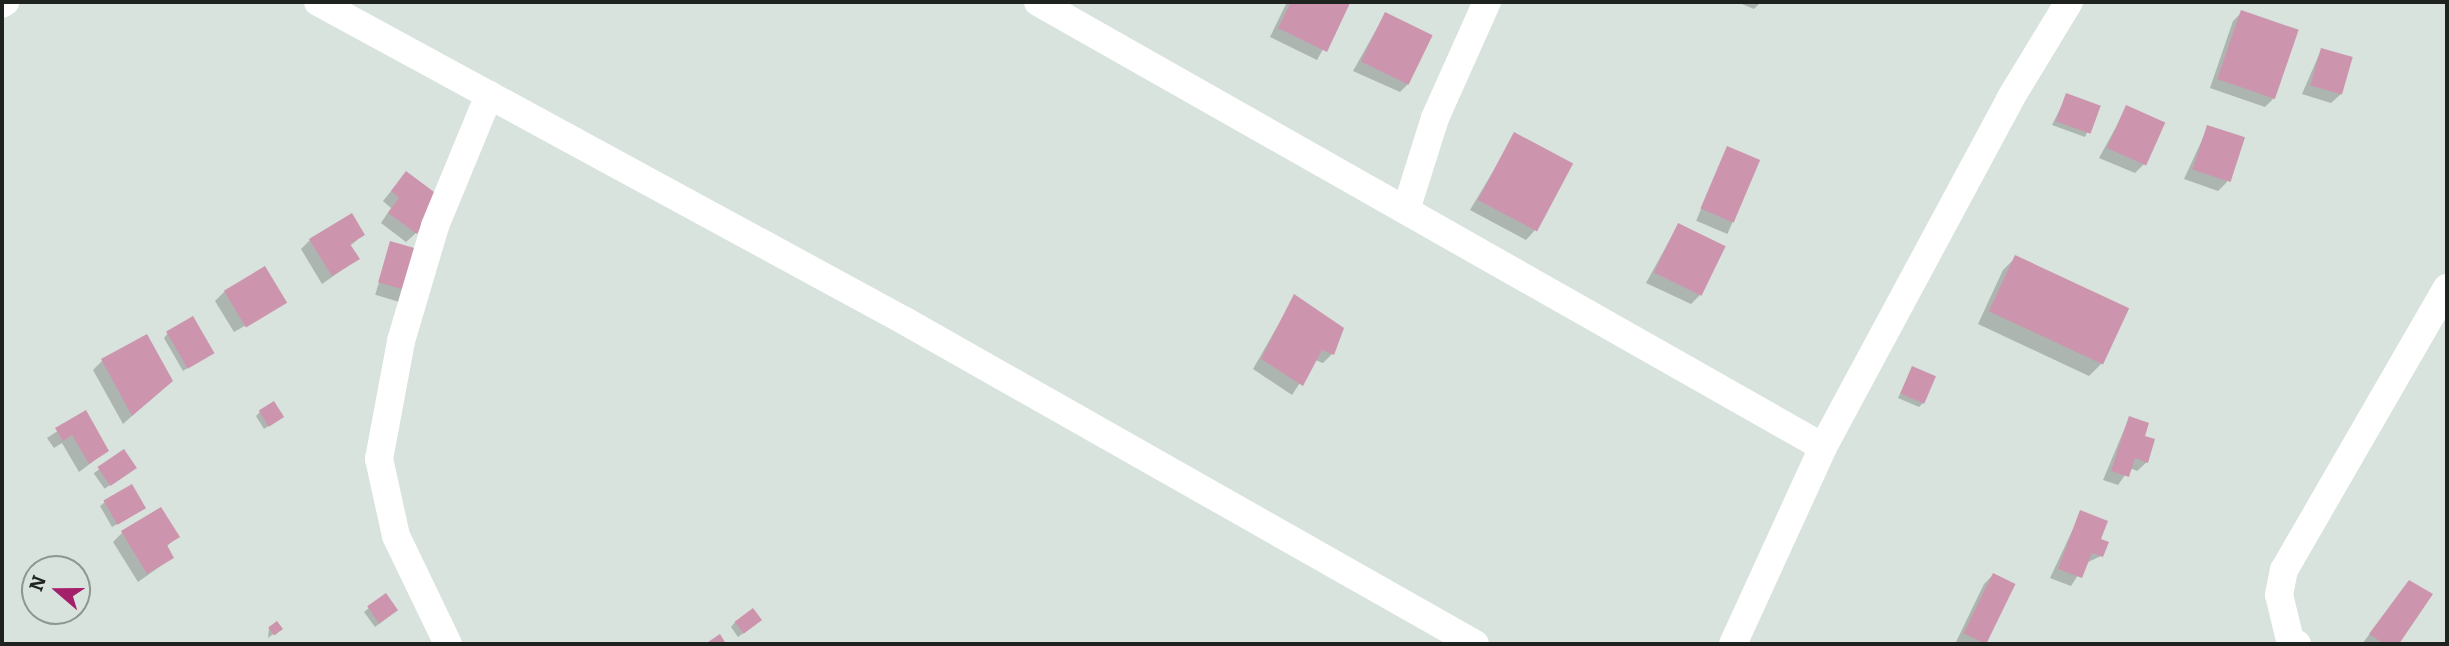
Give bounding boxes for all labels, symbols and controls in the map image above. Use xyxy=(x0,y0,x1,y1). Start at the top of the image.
north arrow xyxy=(21,555,91,625)
text: N xyxy=(24,573,51,594)

